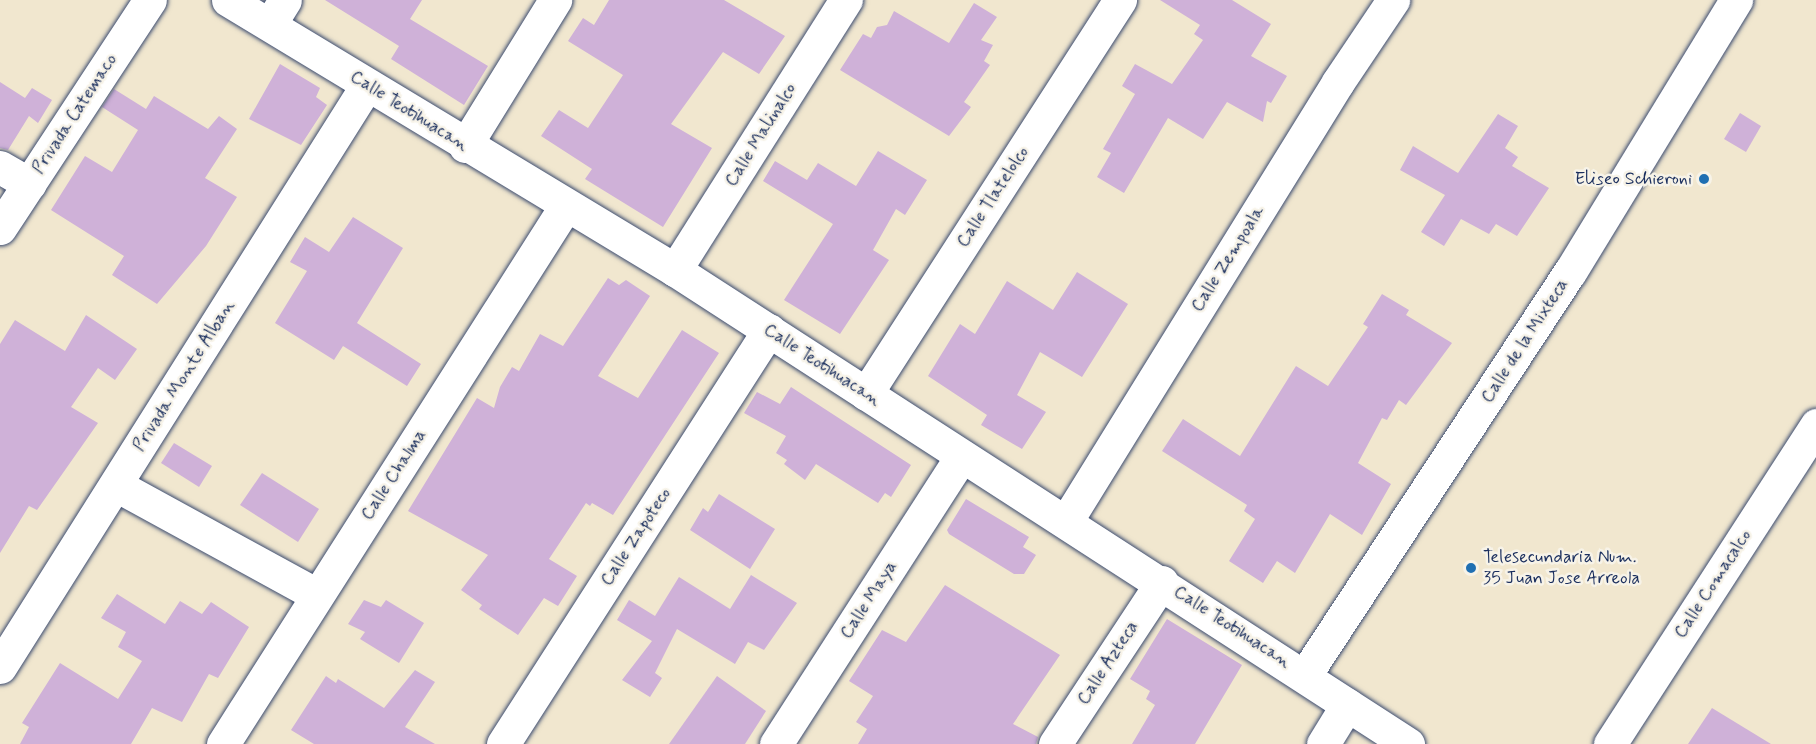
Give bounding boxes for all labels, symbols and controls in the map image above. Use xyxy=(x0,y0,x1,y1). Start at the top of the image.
street label: Privada Catemaco xyxy=(27,48,123,180)
street label: Calle Teotihuacan xyxy=(346,66,472,156)
street label: Calle Malinalco xyxy=(721,80,801,190)
street label: Calle Tlatelolco xyxy=(953,143,1033,251)
place label: Eliseo Schieroni xyxy=(1575,168,1692,190)
marker: Eliseo Schieroni xyxy=(1697,172,1711,186)
street label: Calle Zempoala xyxy=(1187,202,1269,316)
street label: Calle de la Mixteca xyxy=(1476,273,1574,409)
street label: Privada Monte Alban xyxy=(131,299,237,453)
street label: Calle Teotihuacan xyxy=(759,319,885,411)
street label: Calle Chalma xyxy=(357,426,431,524)
street label: Calle Zapoteco xyxy=(597,484,675,590)
street label: Calle Comacalco xyxy=(1669,524,1757,644)
place label: Telesecundaria Num. 35 Juan Jose Arreola xyxy=(1483,547,1641,590)
street label: Calle Maya xyxy=(836,558,902,642)
marker: Telesecundaria Num. 35 Juan Jose Arreola xyxy=(1464,561,1478,575)
street label: Calle Teotihuacan xyxy=(1169,581,1295,673)
street label: Calle Azteca xyxy=(1073,616,1143,710)

